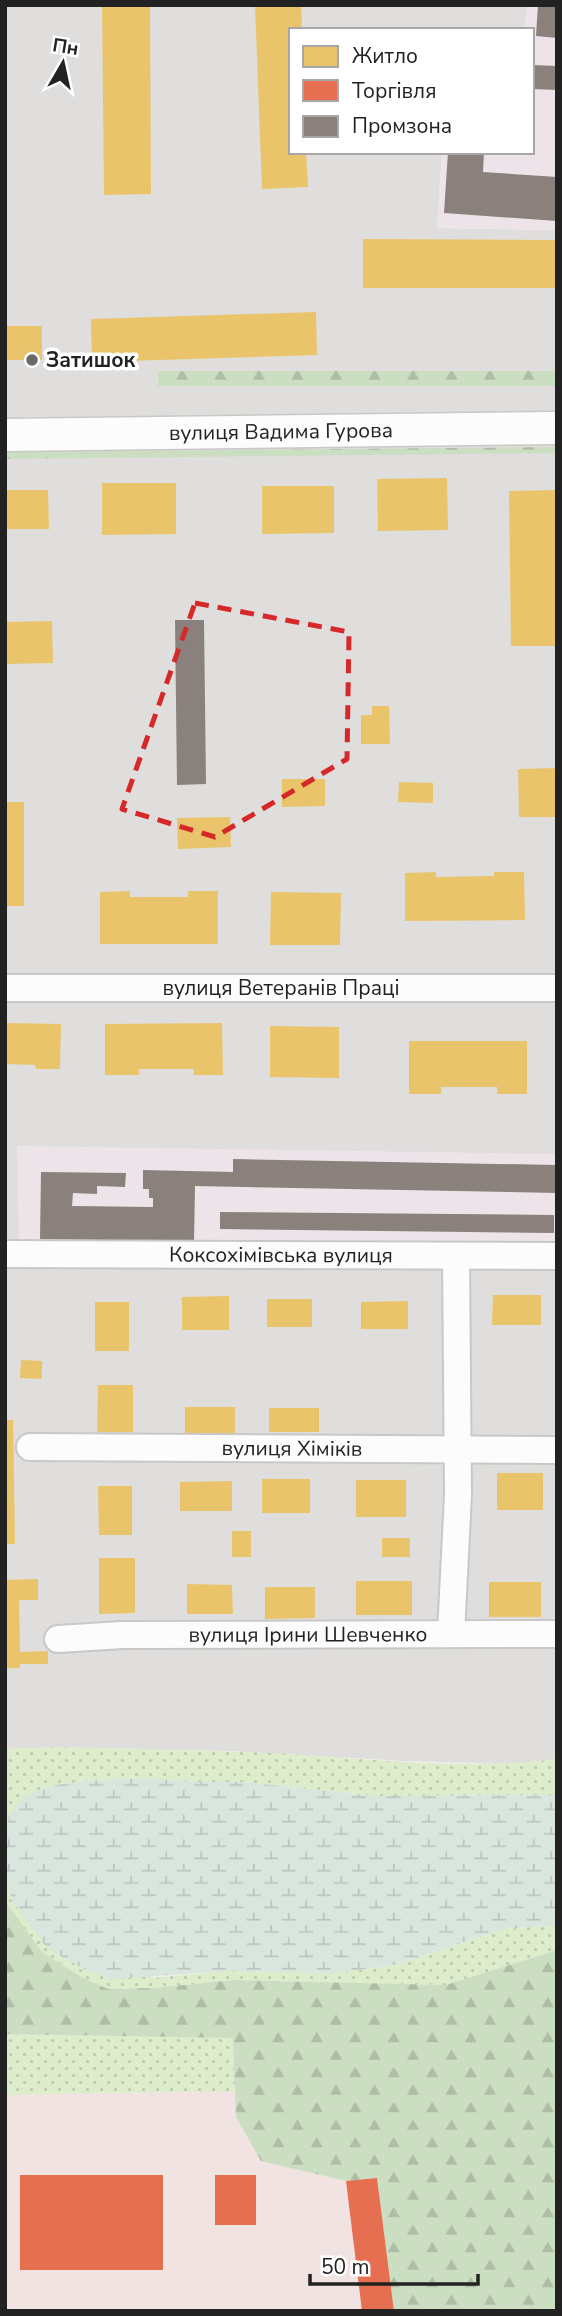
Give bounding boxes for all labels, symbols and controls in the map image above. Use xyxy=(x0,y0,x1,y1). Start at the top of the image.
north arrow xyxy=(28,28,98,98)
legend xyxy=(289,28,534,154)
text: Пн xyxy=(51,32,80,62)
text: Житло xyxy=(352,42,418,70)
text: Торгівля xyxy=(352,77,436,105)
text: Промзона xyxy=(352,112,452,140)
place label: Затишок xyxy=(46,346,136,374)
marker: Затишок xyxy=(24,352,40,368)
street label: вулиця Вадима Гурова xyxy=(169,416,393,447)
street label: вулиця Ветеранів Праці xyxy=(162,974,400,1002)
street label: Коксохімівська вулиця xyxy=(169,1241,393,1269)
street label: вулиця Хіміків xyxy=(222,1434,362,1463)
street label: вулиця Ірини Шевченко xyxy=(188,1620,427,1649)
scale bar xyxy=(310,2242,478,2286)
text: 50 m xyxy=(321,2253,370,2281)

